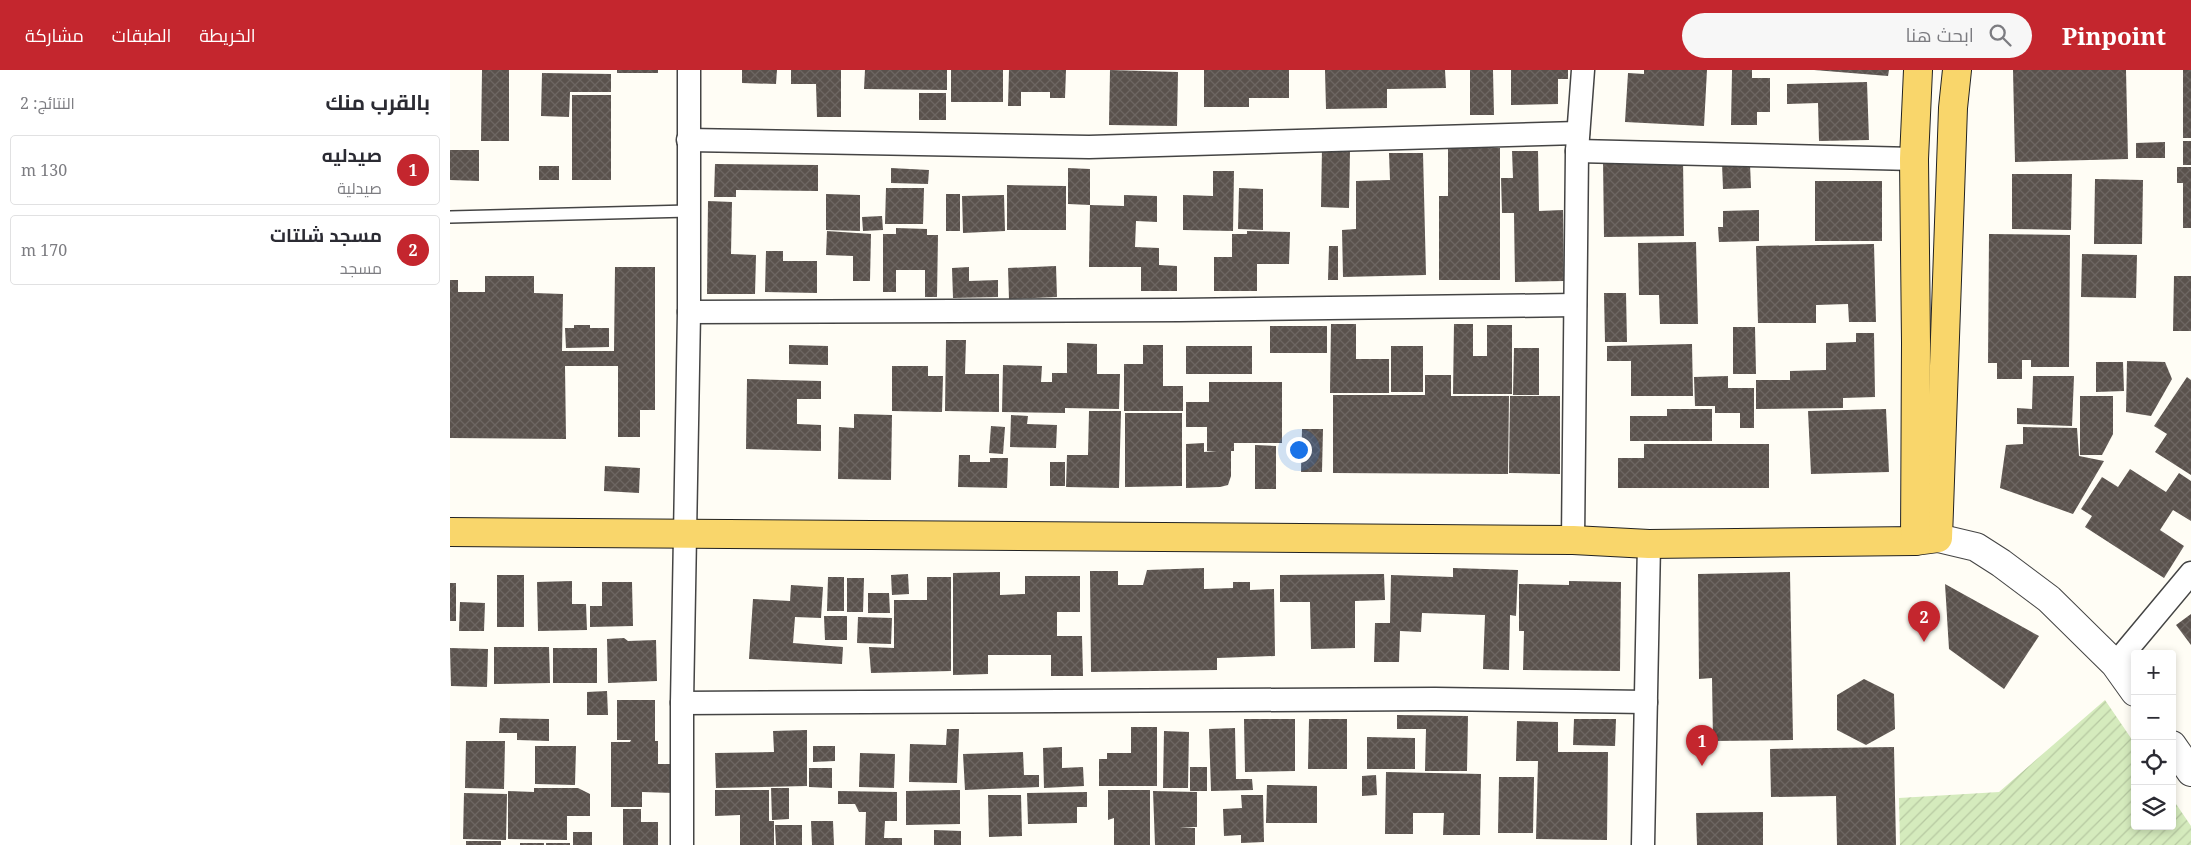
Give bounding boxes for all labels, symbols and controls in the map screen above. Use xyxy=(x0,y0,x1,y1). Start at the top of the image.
search box xyxy=(1682,13,2032,58)
text: Pinpoint xyxy=(2062,19,2166,52)
icon: search xyxy=(1986,21,2014,49)
text: ابحث هنا xyxy=(1905,22,1974,48)
text: مشاركة xyxy=(25,23,84,47)
text: الطبقات xyxy=(112,23,171,47)
text: الخريطة xyxy=(199,23,256,47)
text: بالقرب منك xyxy=(325,88,430,116)
text: النتائج: 2 xyxy=(20,92,75,114)
text: صيدليه xyxy=(322,142,382,168)
text: 130 m xyxy=(21,159,67,181)
text: 1 xyxy=(408,159,418,181)
text: صيدلية xyxy=(337,177,382,199)
text: مسجد شلتات xyxy=(270,222,382,248)
text: 170 m xyxy=(21,239,67,261)
text: 2 xyxy=(408,239,418,261)
text: مسجد xyxy=(340,257,382,279)
your location xyxy=(1286,437,1312,463)
pin: 2 xyxy=(1908,601,1940,642)
map controls xyxy=(2131,650,2176,830)
button: + xyxy=(2131,650,2176,695)
button: − xyxy=(2131,695,2176,740)
pin: 1 xyxy=(1686,725,1718,766)
button: locate xyxy=(2131,740,2176,785)
button: layers xyxy=(2131,785,2176,830)

